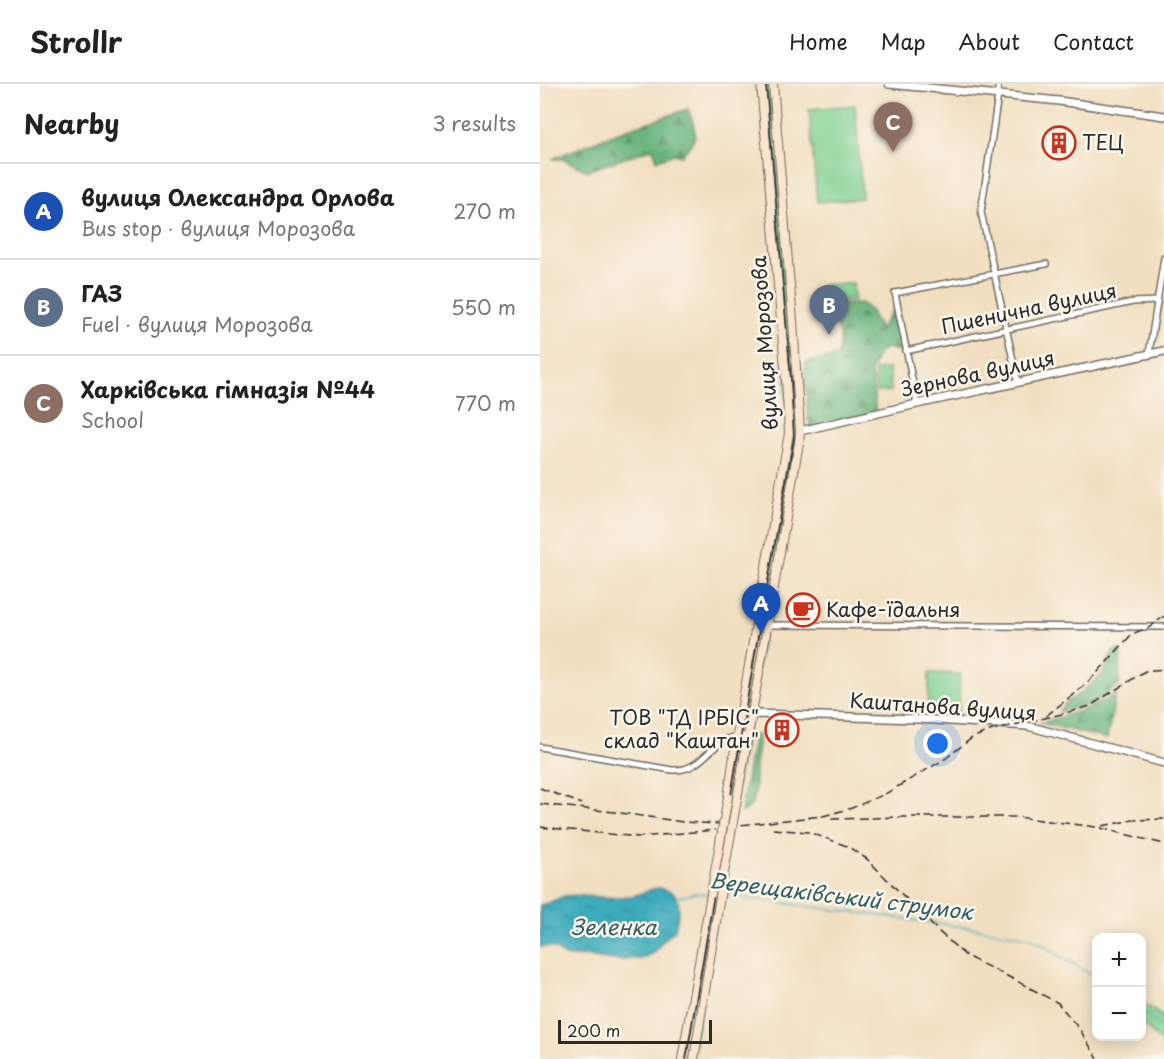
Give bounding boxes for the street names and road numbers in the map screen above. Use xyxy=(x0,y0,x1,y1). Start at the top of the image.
street label: вулиця Морозова xyxy=(743,254,785,431)
street label: Пшенична вулиця xyxy=(938,275,1119,341)
street label: Зернова вулиця xyxy=(898,342,1057,404)
street label: Каштанова вулиця xyxy=(849,685,1037,727)

